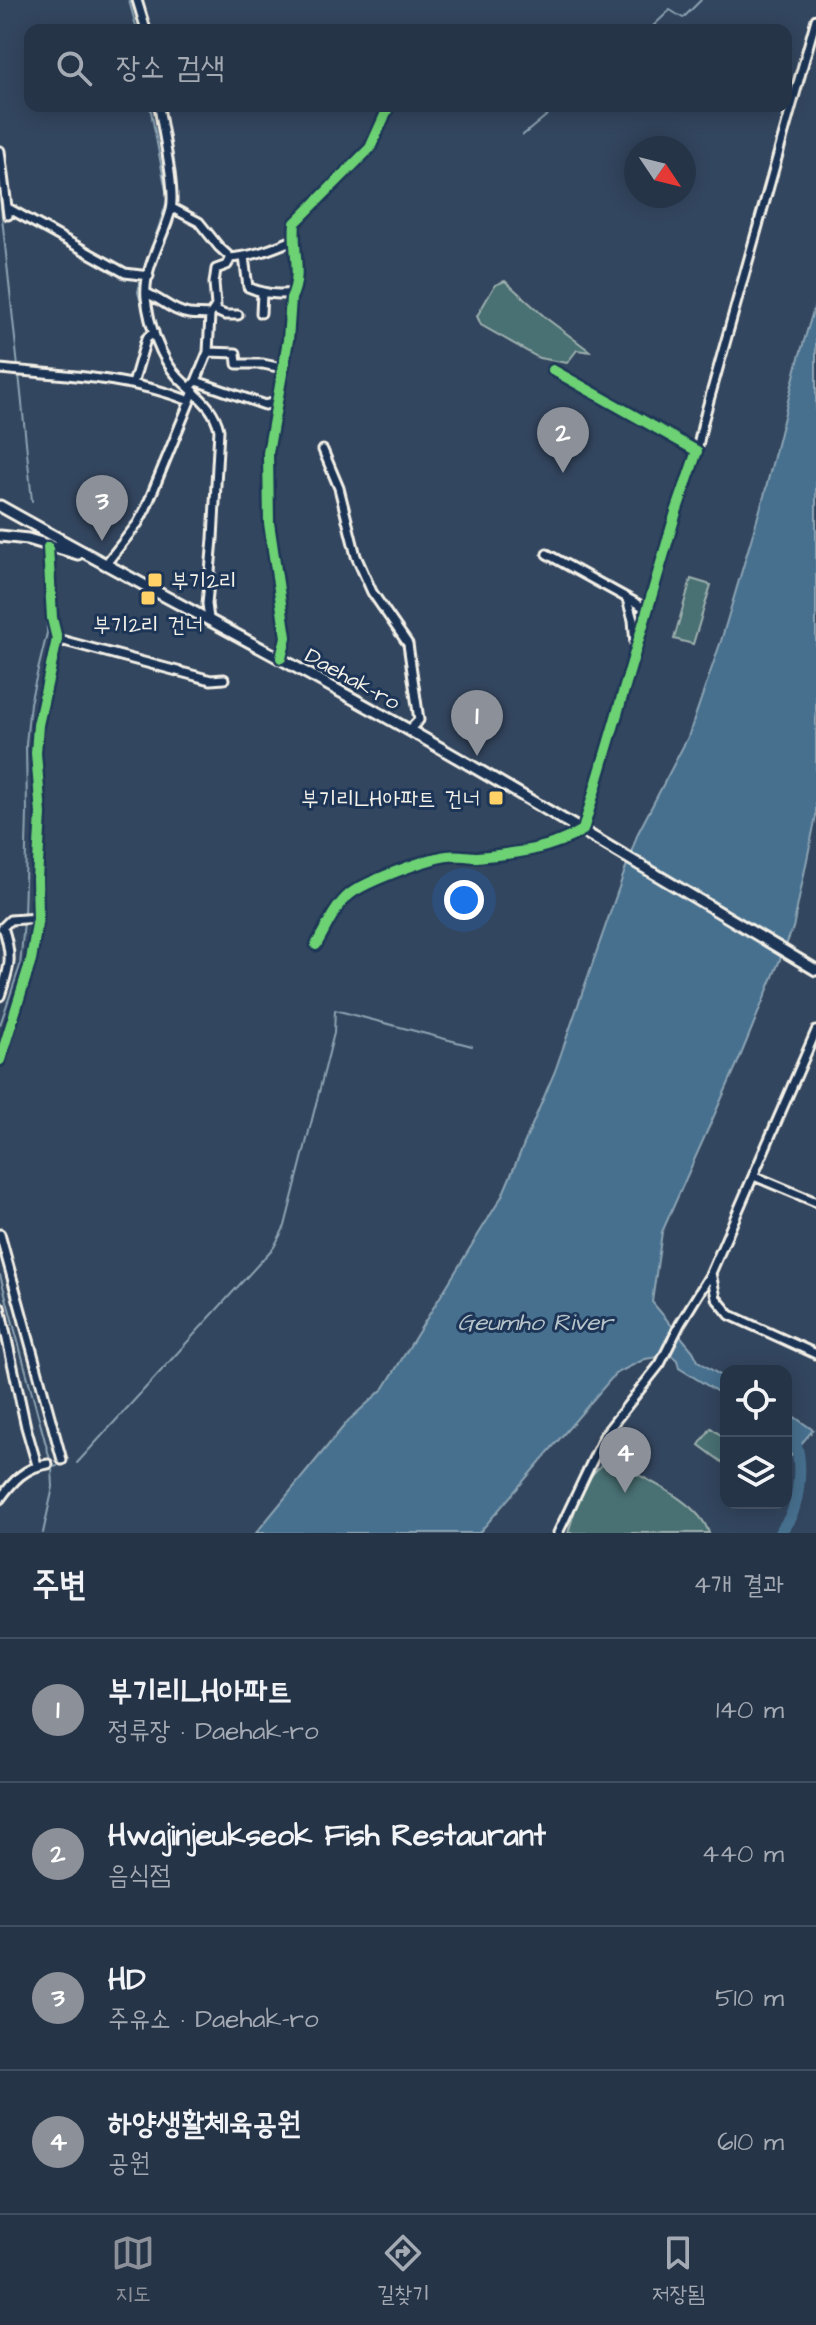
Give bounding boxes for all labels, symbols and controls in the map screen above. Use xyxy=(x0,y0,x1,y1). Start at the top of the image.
search box xyxy=(24,24,792,112)
icon: search xyxy=(52,46,96,90)
text: 장소 검색 xyxy=(116,47,225,89)
north arrow xyxy=(624,136,696,208)
pin: 2 xyxy=(537,407,589,473)
pin: 3 xyxy=(76,475,128,541)
place label: 부기2리 xyxy=(171,566,237,597)
marker: 부기2리 xyxy=(146,571,164,589)
marker: 부기2리 건너 xyxy=(139,589,157,607)
place label: 부기2리 건너 xyxy=(93,610,203,641)
street label: Daehak-ro xyxy=(299,640,406,718)
pin: 1 xyxy=(451,690,503,756)
place label: 부기리LH아파트 건너 xyxy=(301,784,480,815)
marker: 부기리LH아파트 건너 xyxy=(487,789,505,807)
your location xyxy=(444,880,484,920)
water label: Geumho River xyxy=(458,1306,615,1340)
map controls xyxy=(720,1365,792,1509)
button: locate xyxy=(720,1365,792,1437)
pin: 4 xyxy=(599,1427,651,1493)
button: layers xyxy=(720,1437,792,1509)
text: 주변 xyxy=(32,1561,87,1609)
text: 4개 결과 xyxy=(693,1567,784,1603)
text: 부기리LH아파트 xyxy=(108,1671,292,1713)
text: 1 xyxy=(56,1692,60,1728)
text: 140 m xyxy=(716,1692,784,1728)
text: 정류장 · Daehak-ro xyxy=(108,1713,319,1749)
text: Hwajinjeukseok Fish Restaurant xyxy=(108,1815,546,1857)
text: 2 xyxy=(51,1836,65,1872)
text: 440 m xyxy=(702,1836,784,1872)
text: 음식점 xyxy=(108,1857,171,1893)
text: HD xyxy=(108,1959,146,2001)
text: 3 xyxy=(51,1980,65,2016)
text: 510 m xyxy=(715,1980,784,2016)
text: 주유소 · Daehak-ro xyxy=(108,2001,319,2037)
text: 하양생활체육공원 xyxy=(108,2103,301,2145)
text: 4 xyxy=(49,2124,67,2160)
text: 610 m xyxy=(717,2124,784,2160)
text: 공원 xyxy=(108,2145,150,2181)
tab: 지도 xyxy=(111,2231,155,2310)
tab: 길찾기 xyxy=(377,2231,430,2310)
tab: 저장됨 xyxy=(652,2231,705,2310)

